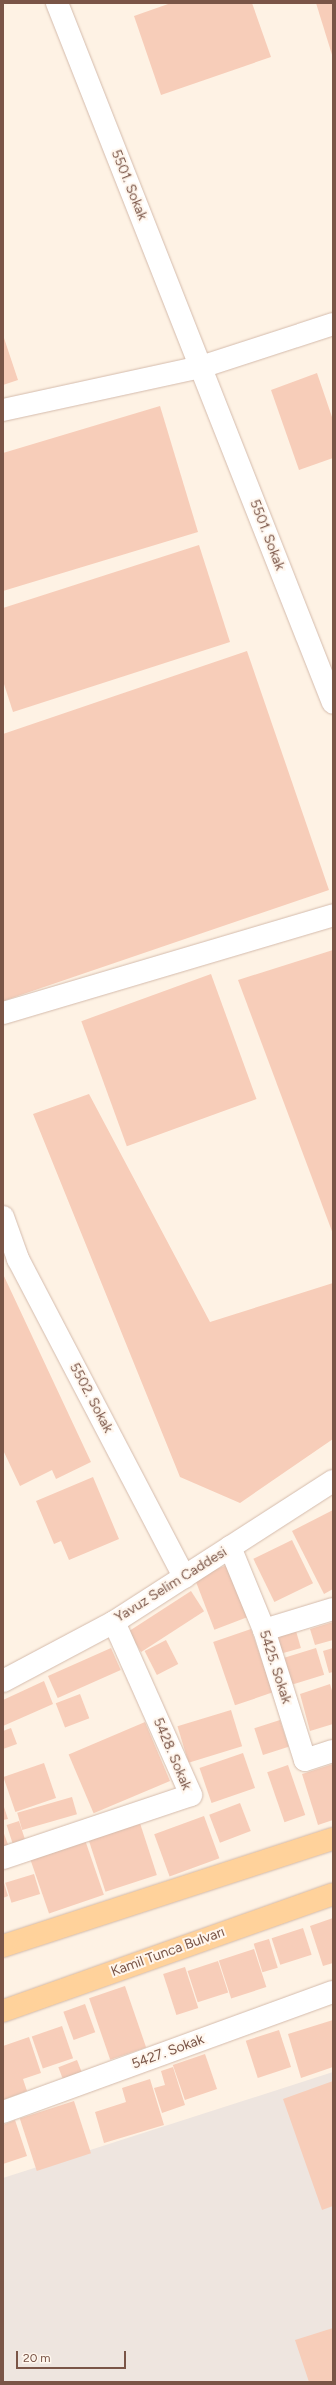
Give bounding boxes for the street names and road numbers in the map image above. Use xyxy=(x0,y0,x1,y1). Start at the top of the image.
street label: 5501. Sokak xyxy=(107,147,151,223)
street label: 5501. Sokak xyxy=(246,497,288,573)
street label: 5502. Sokak xyxy=(66,1360,116,1436)
street label: Yavuz Selim Caddesi xyxy=(112,1544,230,1626)
street label: 5425. Sokak xyxy=(255,1628,295,1706)
street label: 5428. Sokak xyxy=(149,1715,195,1793)
street label: Kamil Tunca Bulvarı xyxy=(109,1924,227,1980)
street label: 5427. Sokak xyxy=(130,2031,206,2073)

